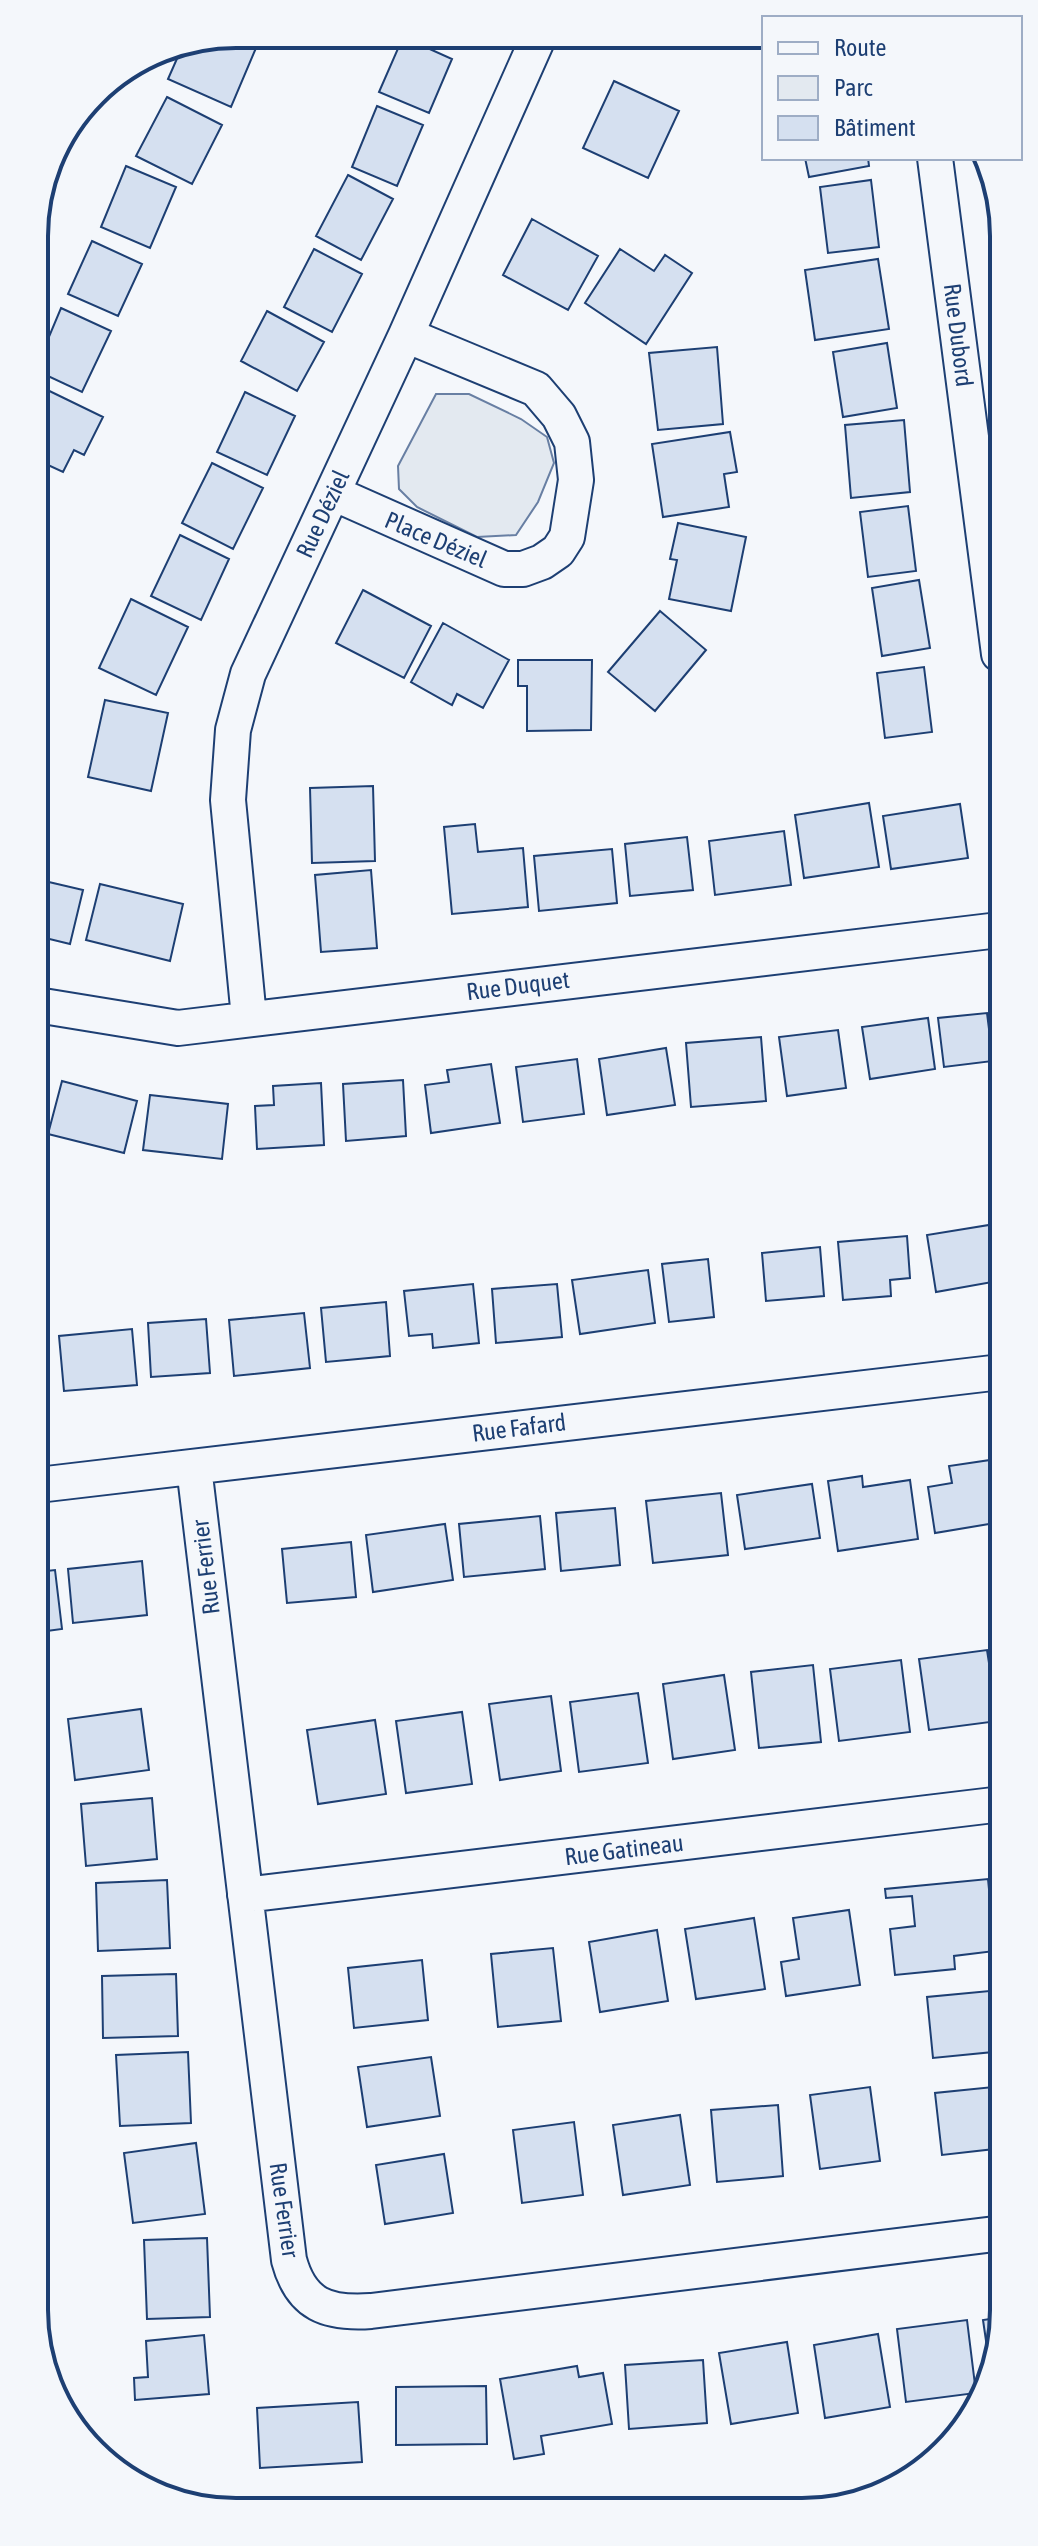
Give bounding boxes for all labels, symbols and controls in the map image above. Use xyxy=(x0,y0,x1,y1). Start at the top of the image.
legend xyxy=(762,16,1022,160)
text: Route xyxy=(834,34,886,61)
text: Parc xyxy=(834,74,873,101)
text: Bâtiment xyxy=(834,114,916,141)
street label: Rue Dubord xyxy=(939,282,978,388)
street label: Rue Déziel xyxy=(291,465,355,562)
street label: Place Déziel xyxy=(381,506,492,573)
street label: Rue Duquet xyxy=(465,966,571,1005)
street label: Rue Fafard xyxy=(470,1408,567,1447)
street label: Rue Ferrier xyxy=(186,1517,225,1616)
street label: Rue Gatineau xyxy=(563,1829,685,1870)
street label: Rue Ferrier xyxy=(264,2161,305,2260)

